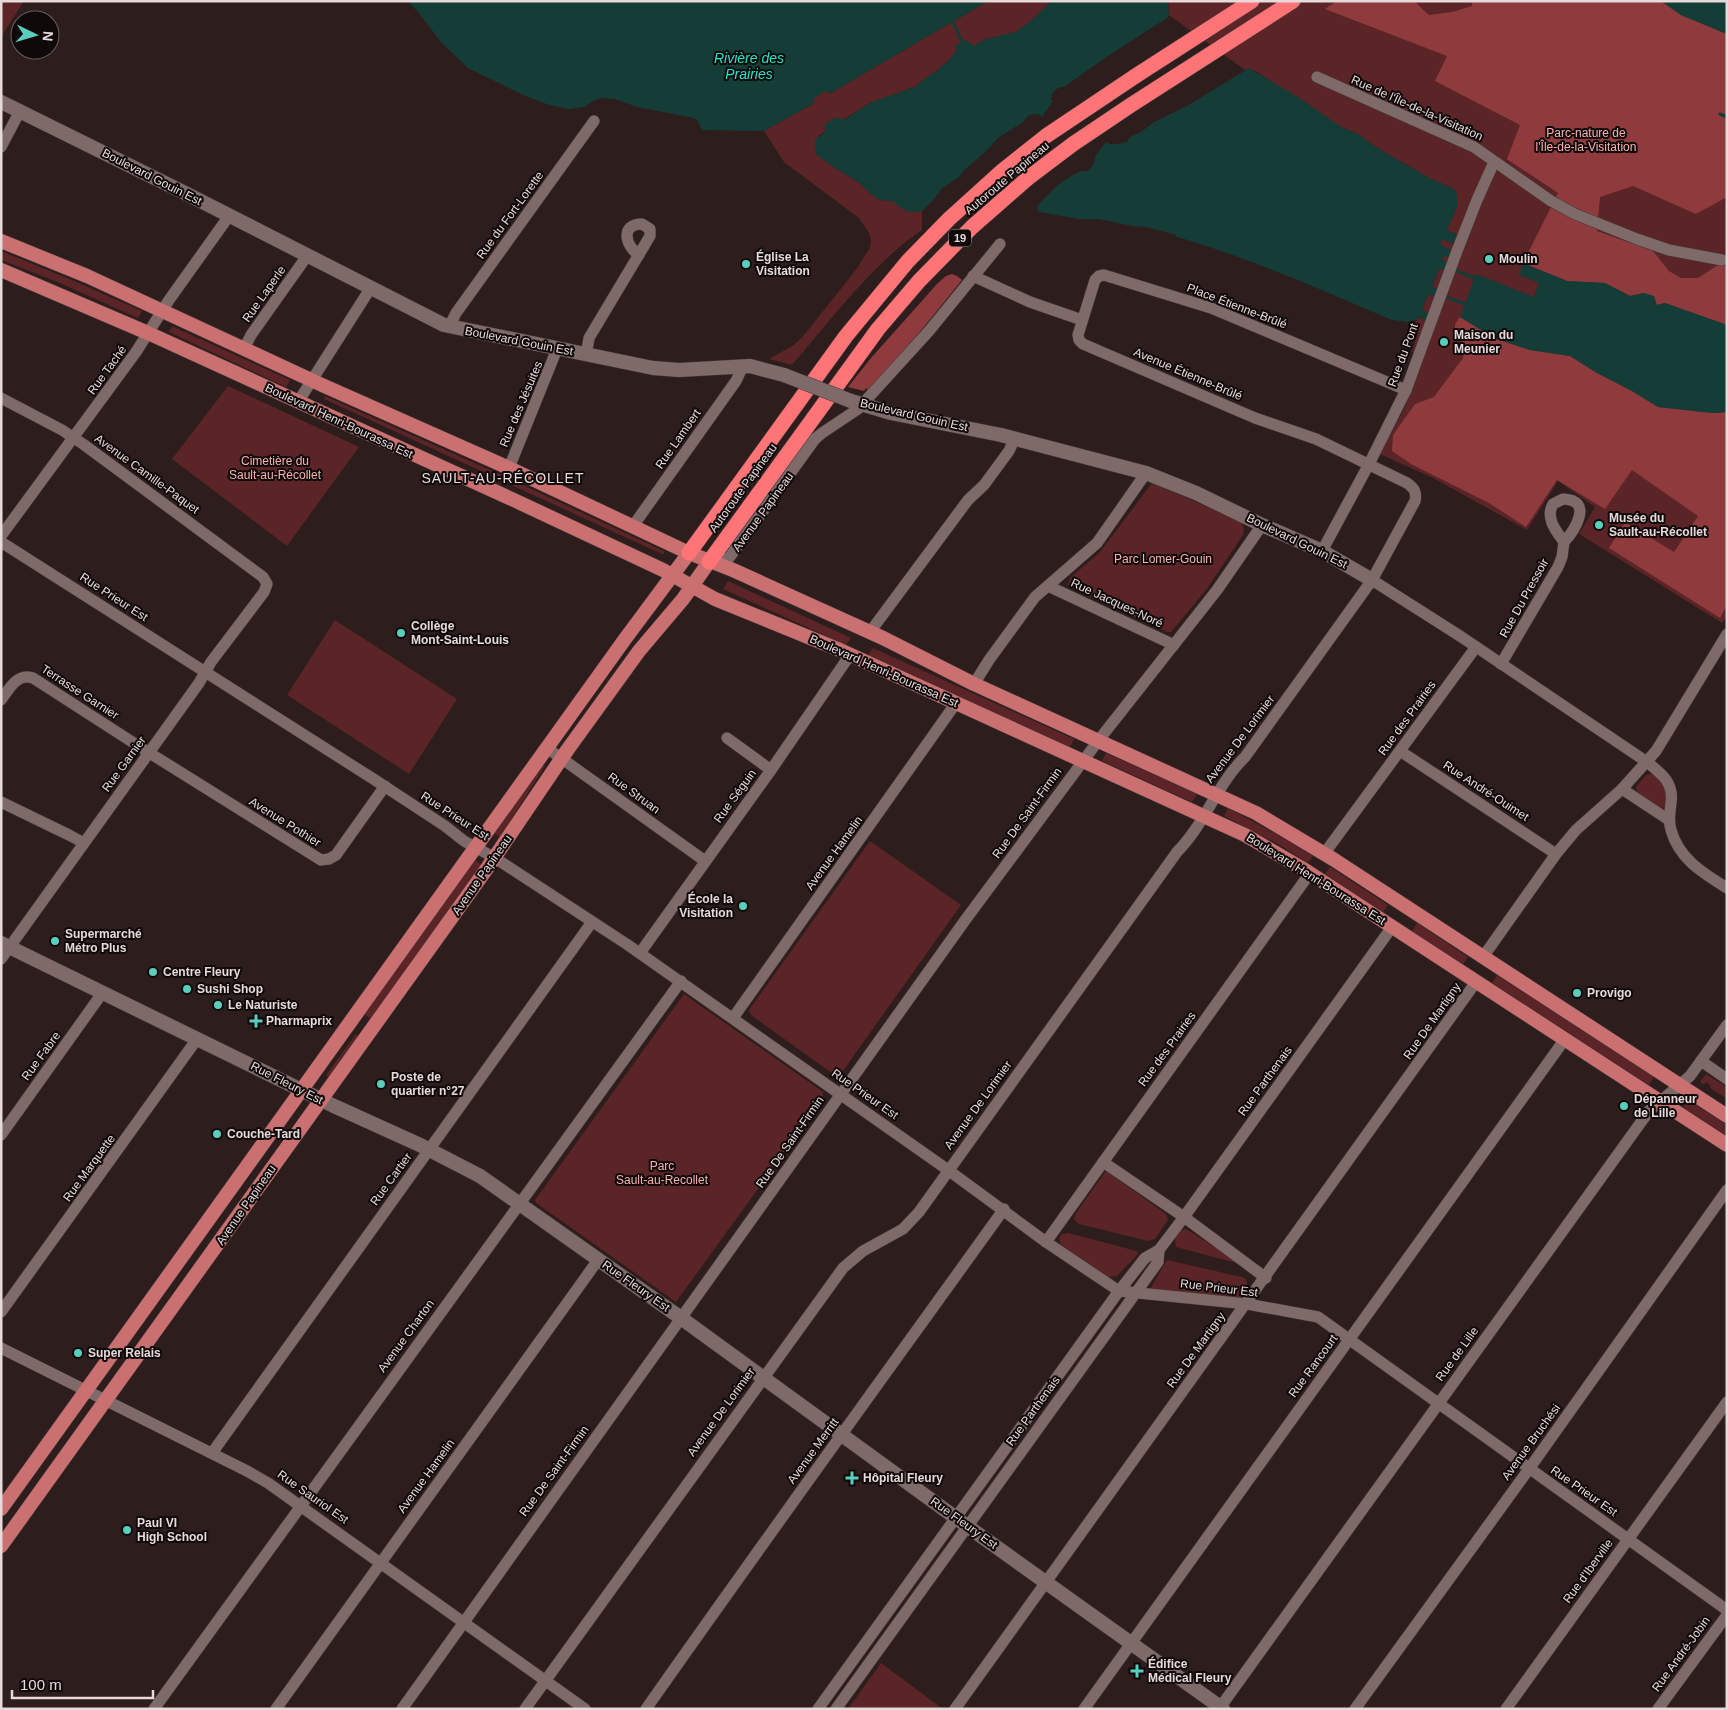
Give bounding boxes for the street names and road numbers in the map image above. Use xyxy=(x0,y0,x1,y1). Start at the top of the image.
street label: Rue de l'Île-de-la-Visitation xyxy=(1349,72,1485,143)
street label: Autoroute Papineau xyxy=(962,139,1052,217)
street label: Boulevard Gouin Est xyxy=(100,146,205,209)
street label: Rue du Fort-Lorette xyxy=(474,168,547,261)
road number: 19 xyxy=(949,230,971,247)
street label: Rue Laperle xyxy=(240,263,289,325)
street label: Place Étienne-Brûlé xyxy=(1185,280,1290,332)
street label: Rue du Pont xyxy=(1385,321,1421,389)
street label: Boulevard Gouin Est xyxy=(464,324,575,358)
street label: Rue Taché xyxy=(85,343,130,397)
street label: Avenue Étienne-Brûlé xyxy=(1132,344,1245,403)
street label: Rue des Jésuites xyxy=(497,359,545,449)
street label: Boulevard Henri-Bourassa Est xyxy=(263,381,416,462)
street label: Boulevard Gouin Est xyxy=(859,396,970,434)
street label: Rue Lambert xyxy=(652,406,704,471)
street label: Avenue Camille-Paquet xyxy=(92,431,203,517)
street label: Autoroute Papineau xyxy=(706,441,780,535)
street label: Avenue Papineau xyxy=(730,470,796,554)
street label: Boulevard Gouin Est xyxy=(1244,511,1350,572)
street label: Rue Du Pressoir xyxy=(1497,556,1551,640)
street label: Rue Prieur Est xyxy=(77,570,151,624)
street label: Rue Jacques-Noré xyxy=(1069,576,1166,631)
street label: Boulevard Henri-Bourassa Est xyxy=(807,632,961,710)
street label: Terrasse Garnier xyxy=(39,662,121,722)
street label: Rue des Prairies xyxy=(1375,678,1439,758)
street label: Avenue De Lorimier xyxy=(1203,693,1277,785)
street label: Rue Garnier xyxy=(99,733,149,795)
street label: Rue André-Ouimet xyxy=(1441,758,1532,824)
street label: Rue De Saint-Firmin xyxy=(989,765,1065,861)
street label: Rue Séguin xyxy=(711,767,759,825)
street label: Rue Struan xyxy=(605,769,663,817)
street label: Rue Prieur Est xyxy=(418,789,492,843)
street label: Avenue Pothier xyxy=(247,794,323,850)
street label: Avenue Hamelin xyxy=(803,813,865,893)
street label: Boulevard Henri-Bourassa Est xyxy=(1244,830,1389,928)
street label: Avenue Papineau xyxy=(449,832,515,918)
street label: Rue De Martigny xyxy=(1400,980,1464,1062)
street label: Rue des Prairies xyxy=(1135,1009,1199,1089)
street label: Rue Fabre xyxy=(19,1029,64,1083)
street label: Rue Parthenais xyxy=(1235,1043,1295,1119)
street label: Avenue De Lorimier xyxy=(941,1058,1015,1152)
street label: Rue Fleury Est xyxy=(248,1059,326,1108)
street label: Rue Prieur Est xyxy=(829,1066,902,1122)
street label: Rue De Saint-Firmin xyxy=(753,1093,827,1191)
street label: Rue Marquette xyxy=(60,1132,118,1204)
street label: Rue Cartier xyxy=(367,1150,415,1208)
street label: Avenue Papineau xyxy=(213,1162,279,1248)
street label: Rue Fleury Est xyxy=(599,1258,673,1315)
street label: Rue Prieur Est xyxy=(1179,1276,1259,1300)
street label: Avenue Charton xyxy=(375,1297,437,1375)
street label: Rue De Martigny xyxy=(1164,1309,1228,1391)
street label: Rue de Lille xyxy=(1433,1324,1481,1384)
street label: Rue Rancourt xyxy=(1286,1331,1341,1400)
street label: Avenue De Lorimier xyxy=(684,1365,758,1459)
street label: Rue Parthenais xyxy=(1003,1373,1063,1449)
street label: Avenue Bruchési xyxy=(1499,1401,1563,1483)
street label: Avenue Merritt xyxy=(784,1415,842,1487)
street label: Rue De Saint-Firmin xyxy=(516,1423,592,1519)
street label: Avenue Hamelin xyxy=(395,1436,457,1516)
street label: Rue Prieur Est xyxy=(1548,1463,1621,1519)
street label: Rue Sauriol Est xyxy=(275,1467,352,1527)
street label: Rue Fleury Est xyxy=(928,1494,1001,1552)
street label: Rue d'Iberville xyxy=(1560,1536,1616,1606)
street label: Rue André-Jobin xyxy=(1649,1614,1713,1694)

